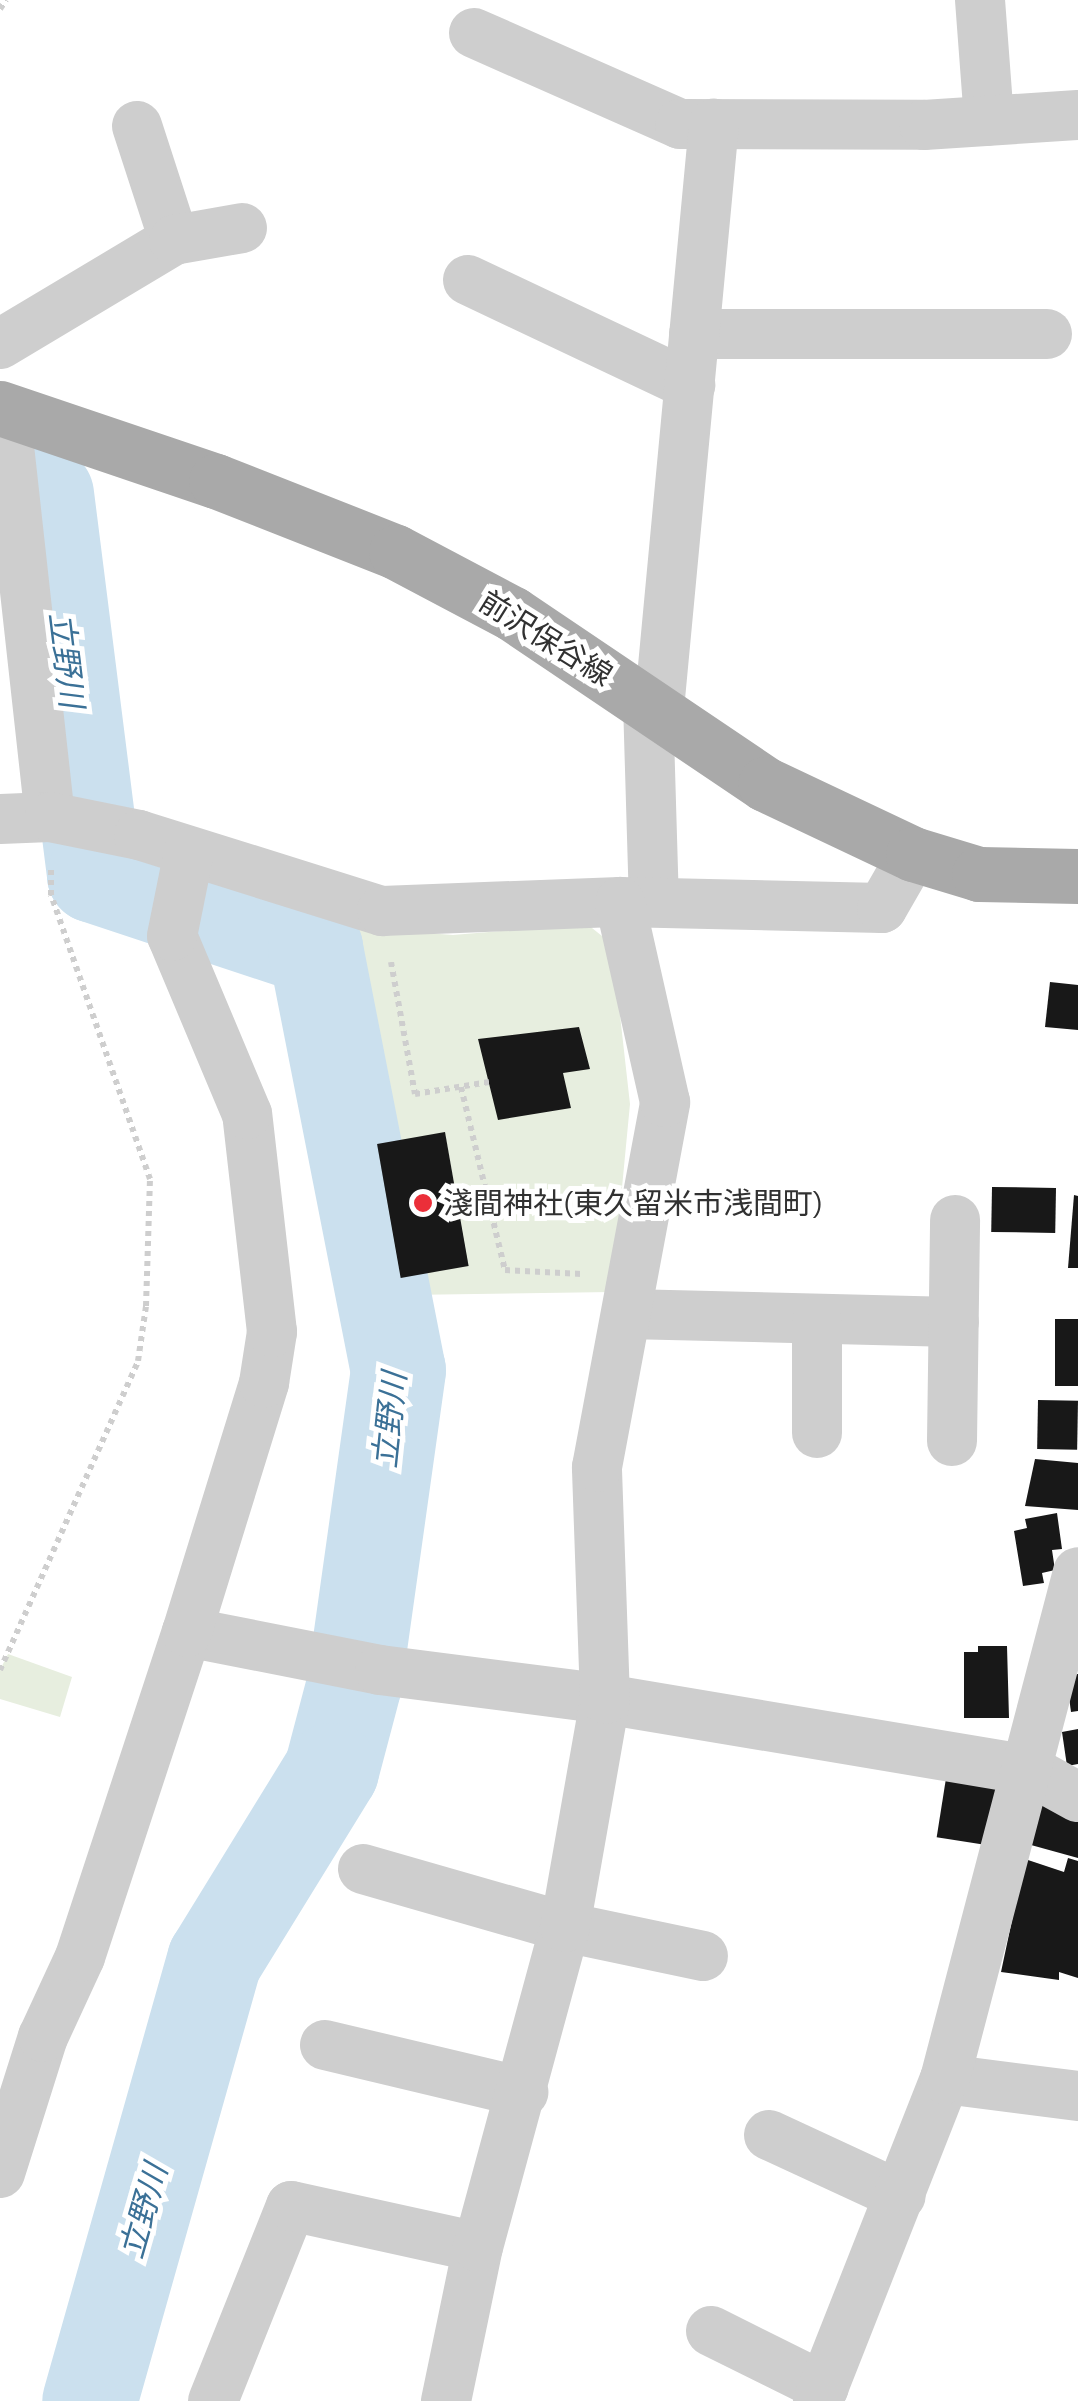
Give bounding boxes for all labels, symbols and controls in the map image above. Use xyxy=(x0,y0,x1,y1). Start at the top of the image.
street label: 前沢保谷線 xyxy=(473,583,619,693)
water label: 立野川 xyxy=(42,610,92,710)
place label: 淺間神社(東久留米市浅間町) xyxy=(443,1185,823,1221)
marker: 淺間神社(東久留米市浅間町) xyxy=(412,1192,434,1214)
water label: 立野川 xyxy=(365,1370,413,1470)
water label: 立野川 xyxy=(111,2160,175,2262)

